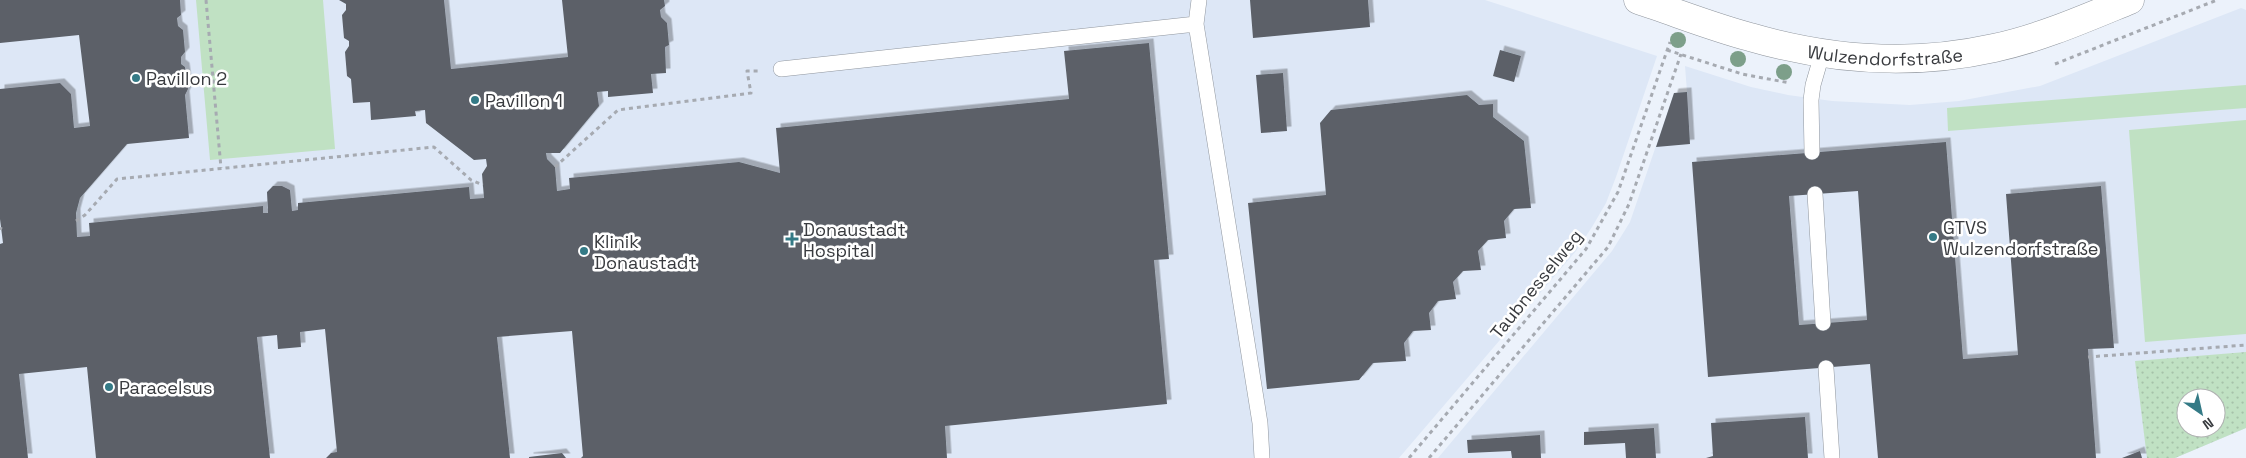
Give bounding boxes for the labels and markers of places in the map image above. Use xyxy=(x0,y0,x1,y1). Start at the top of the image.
place label: Pavillon 2 xyxy=(146,67,227,90)
marker: Pavillon 2 xyxy=(130,72,142,84)
place label: Pavillon 1 xyxy=(485,89,563,112)
marker: Pavillon 1 xyxy=(469,94,481,106)
place label: GTVS Wulzendorfstraße xyxy=(1943,216,2099,260)
place label: Donaustadt Hospital xyxy=(803,218,906,262)
place label: Klinik Donaustadt xyxy=(594,230,697,274)
marker: GTVS Wulzendorfstraße xyxy=(1927,231,1939,243)
marker: Donaustadt Hospital xyxy=(785,232,799,246)
marker: Klinik Donaustadt xyxy=(578,245,590,257)
place label: Paracelsus xyxy=(119,376,212,399)
marker: Paracelsus xyxy=(103,381,115,393)

